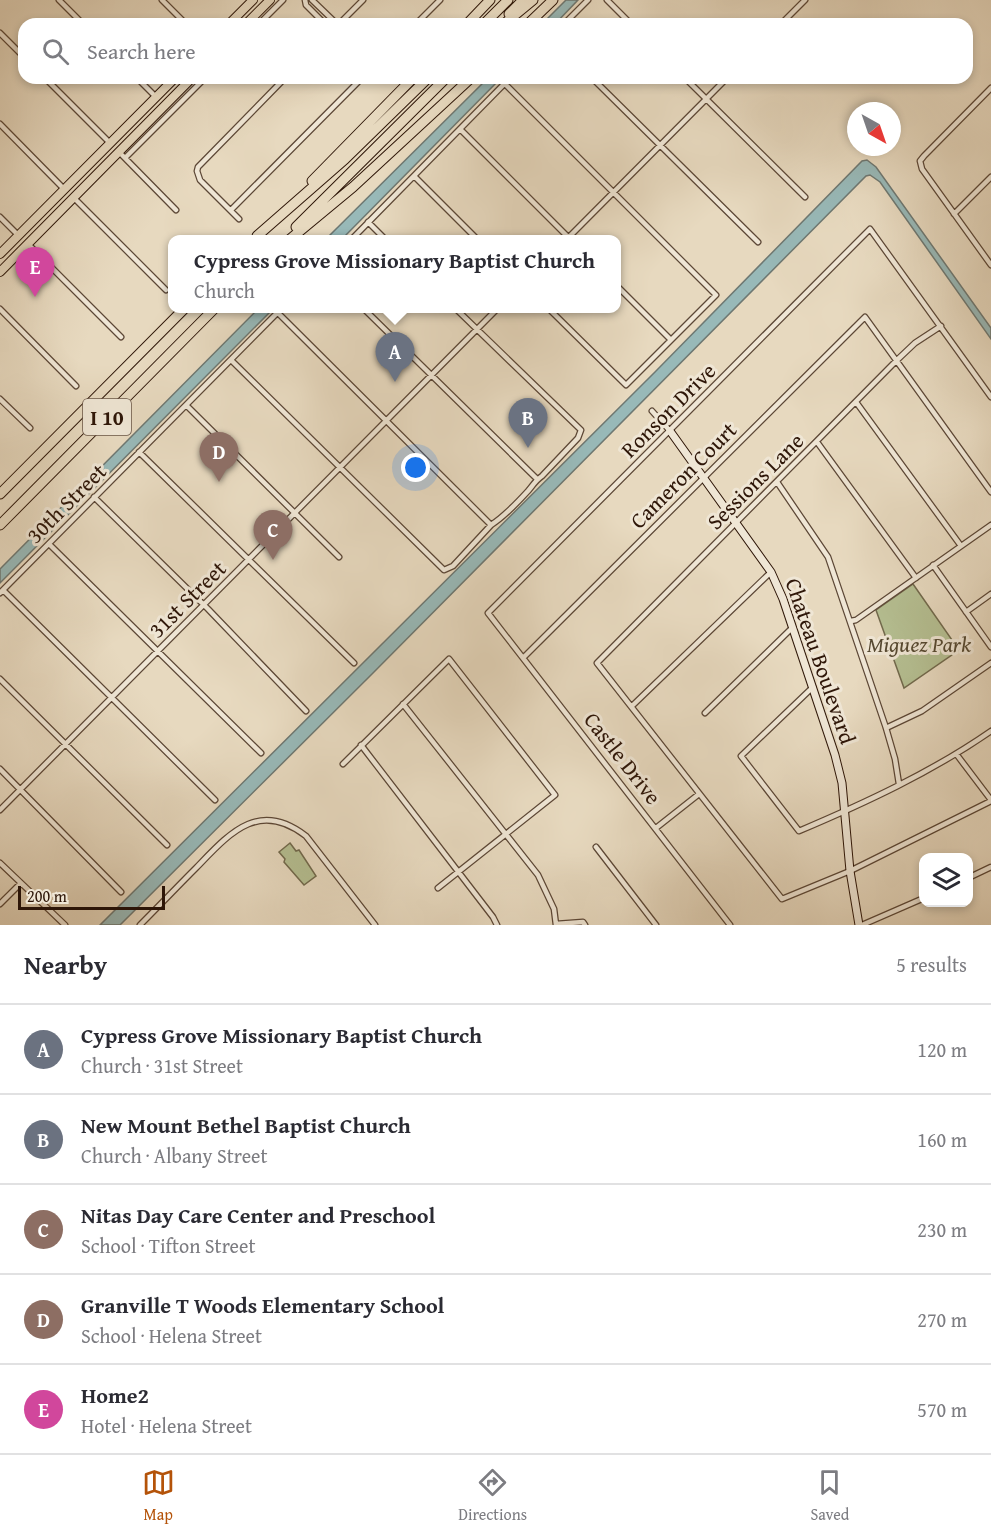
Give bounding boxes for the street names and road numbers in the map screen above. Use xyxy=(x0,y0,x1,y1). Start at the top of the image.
street label: Ronson Drive xyxy=(613,355,723,465)
road number: I 10 xyxy=(83,399,131,435)
street label: Cameron Court xyxy=(622,414,744,536)
street label: Sessions Lane xyxy=(699,425,811,537)
street label: 30th Street xyxy=(19,456,113,550)
street label: 31st Street xyxy=(141,553,233,645)
street label: Chateau Boulevard xyxy=(778,574,864,748)
street label: Castle Drive xyxy=(577,705,669,811)

